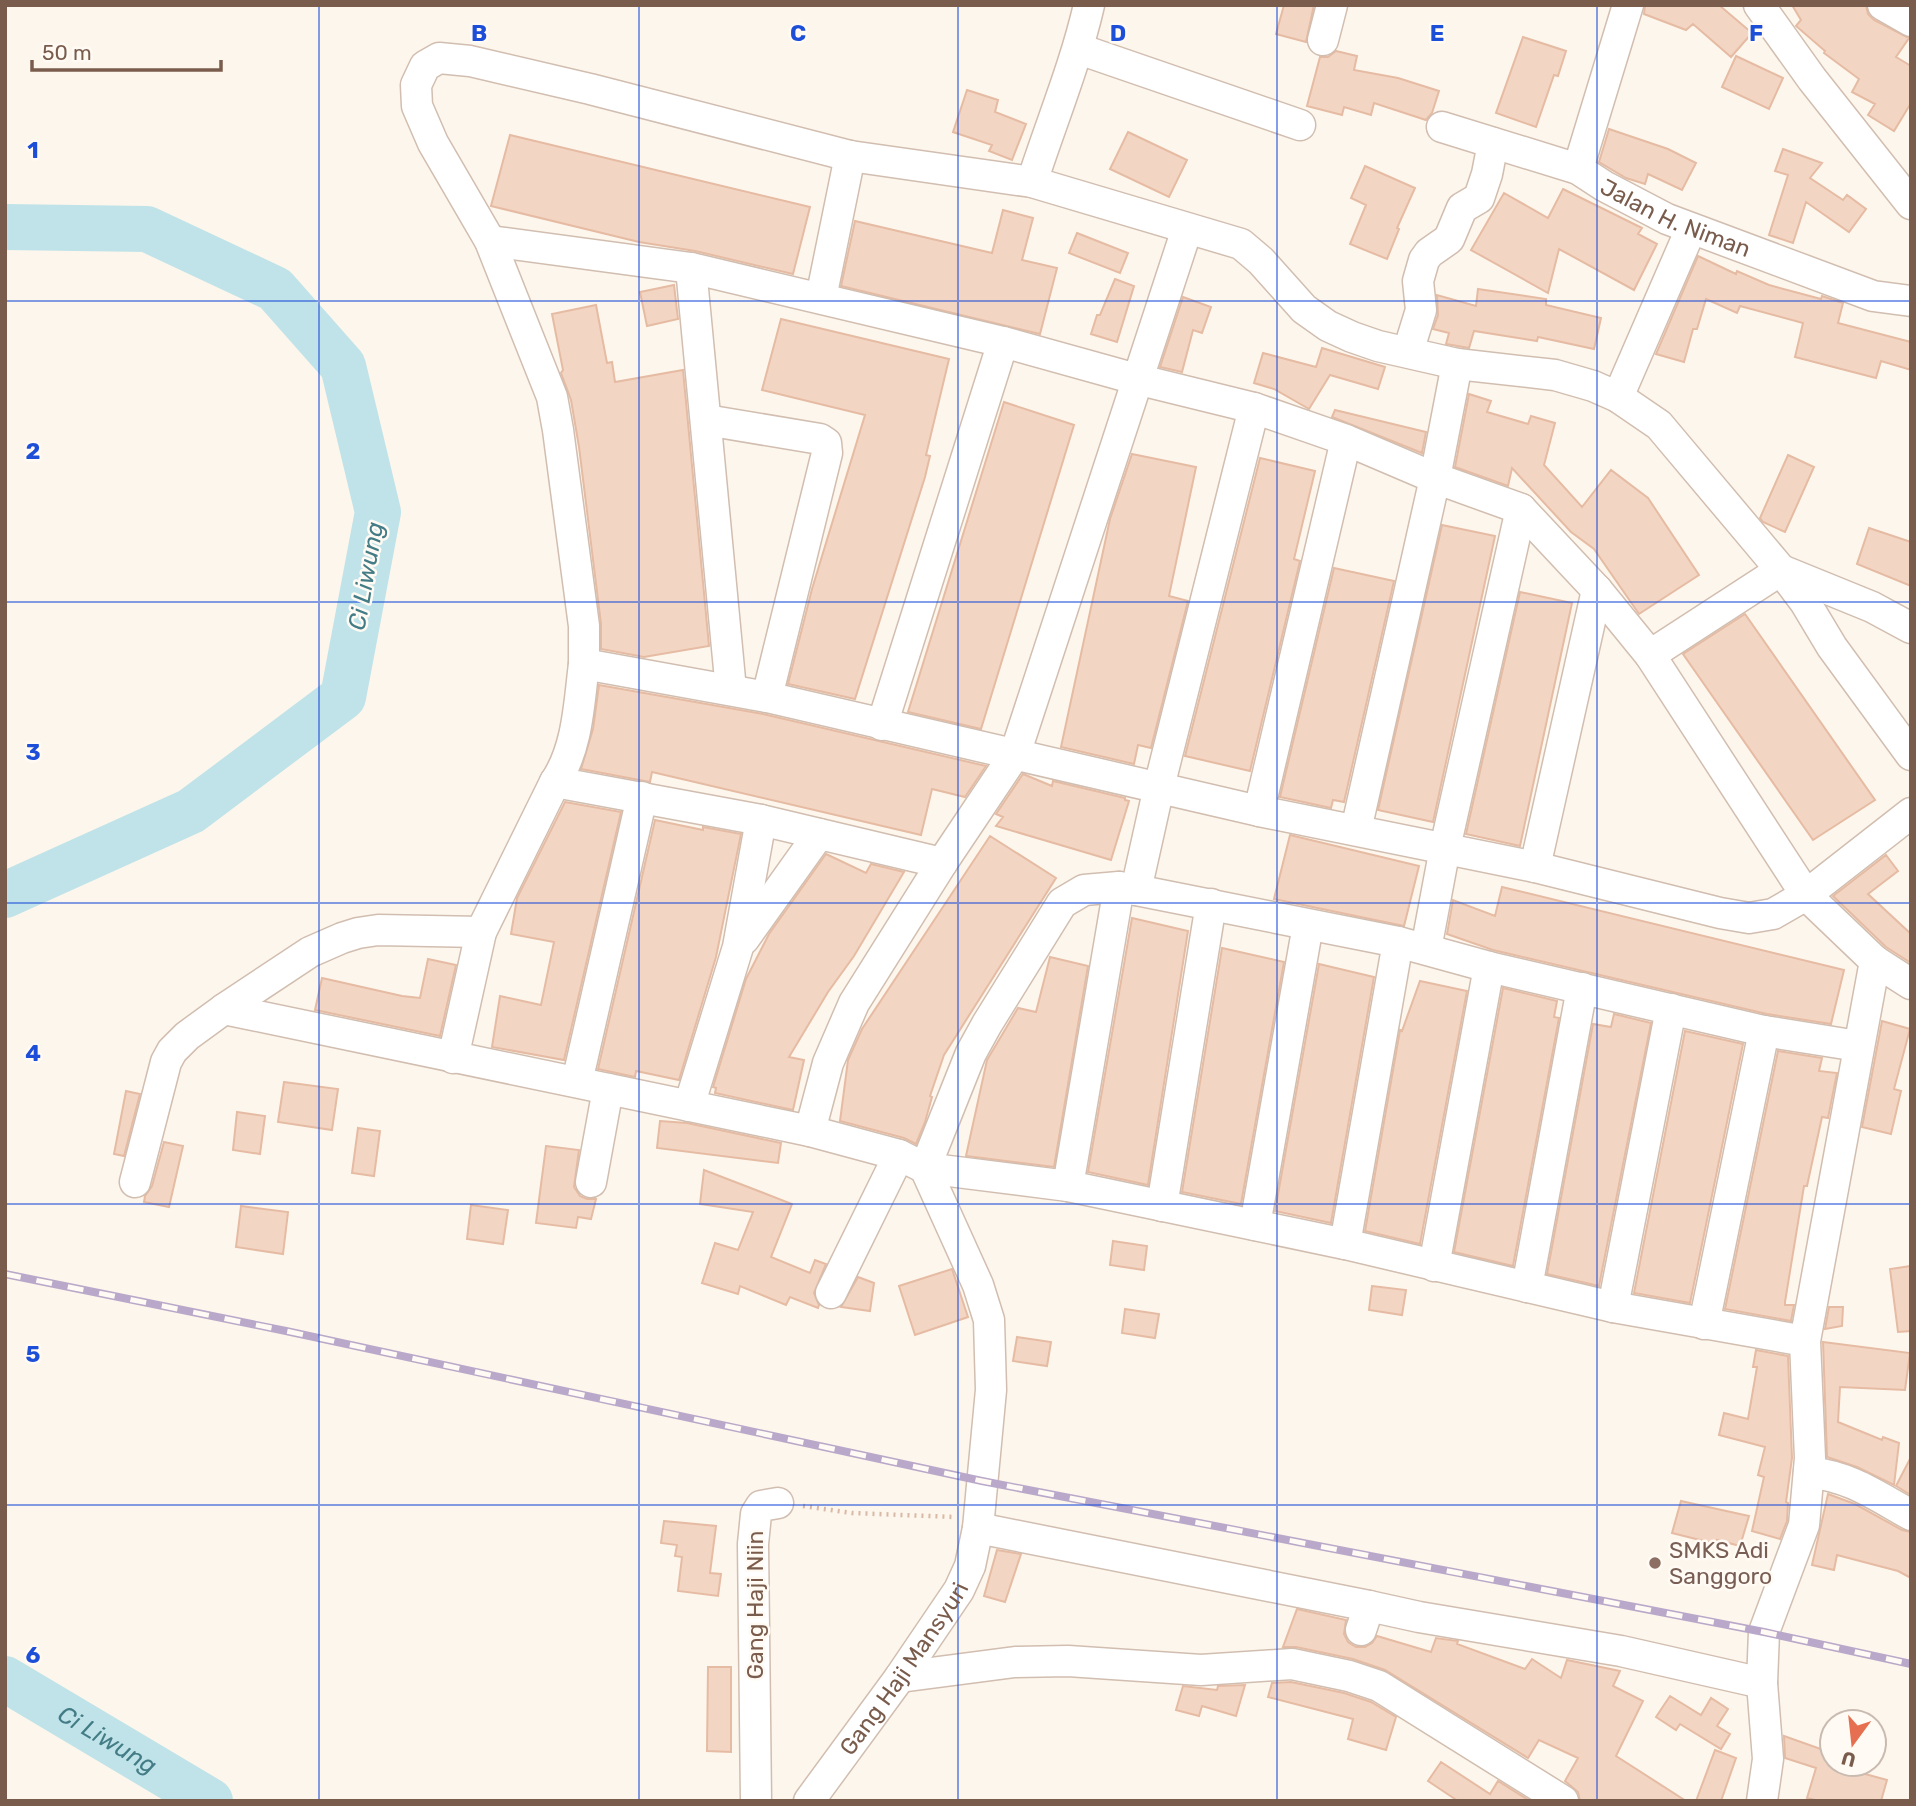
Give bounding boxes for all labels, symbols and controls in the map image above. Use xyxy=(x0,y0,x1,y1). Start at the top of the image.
text: B xyxy=(471,19,487,47)
text: C xyxy=(790,19,806,47)
text: D xyxy=(1110,19,1126,47)
text: E xyxy=(1430,19,1444,47)
text: F xyxy=(1749,19,1763,47)
scale bar xyxy=(32,28,220,72)
text: 50 m xyxy=(42,40,92,65)
text: 1 xyxy=(27,136,39,164)
street label: Jalan H. Niman xyxy=(1596,173,1755,263)
text: 2 xyxy=(26,437,40,465)
water label: Ci Liwung xyxy=(343,520,389,632)
text: 3 xyxy=(25,738,41,766)
text: 4 xyxy=(25,1039,41,1067)
text: 5 xyxy=(26,1340,41,1368)
street label: Gang Haji Niin xyxy=(741,1530,769,1680)
place label: SMKS Adi Sanggoro xyxy=(1669,1536,1772,1590)
marker: SMKS Adi Sanggoro xyxy=(1647,1555,1663,1571)
street label: Gang Haji Mansyuri xyxy=(833,1578,975,1761)
text: 6 xyxy=(26,1641,41,1669)
water label: Ci Liwung xyxy=(53,1700,161,1780)
north arrow xyxy=(1818,1708,1888,1778)
text: U xyxy=(1839,1746,1858,1772)

